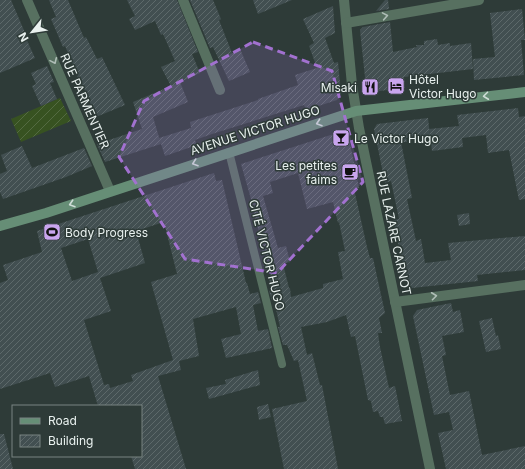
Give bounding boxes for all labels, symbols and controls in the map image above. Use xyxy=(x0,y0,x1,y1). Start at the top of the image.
north arrow xyxy=(12,12,52,52)
one-way arrow xyxy=(382,12,388,21)
text: N xyxy=(15,30,31,44)
street label: RUE PARMENTIER xyxy=(57,51,113,151)
one-way arrow xyxy=(49,58,57,65)
place label: Hôtel Victor Hugo xyxy=(409,72,477,101)
hotel icon: Hôtel Victor Hugo xyxy=(386,76,406,96)
restaurant icon: Misaki xyxy=(360,77,380,97)
place label: Misaki xyxy=(321,80,357,95)
one-way arrow xyxy=(483,91,489,100)
street label: AVENUE VICTOR HUGO xyxy=(188,102,322,158)
one-way arrow xyxy=(316,118,323,126)
bar icon: Le Victor Hugo xyxy=(331,128,351,148)
place label: Le Victor Hugo xyxy=(354,131,439,146)
one-way arrow xyxy=(192,158,199,167)
place label: Les petites faims xyxy=(275,158,337,187)
cafe icon: Les petites faims xyxy=(340,162,360,182)
street label: RUE LAZARE CARNOT xyxy=(374,170,415,297)
street label: CITÉ VICTOR HUGO xyxy=(246,198,288,312)
one-way arrow xyxy=(69,199,76,208)
sports icon: Body Progress xyxy=(42,222,62,242)
place label: Body Progress xyxy=(65,225,148,240)
one-way arrow xyxy=(431,292,437,301)
legend xyxy=(12,405,142,457)
text: Road xyxy=(48,413,77,428)
text: Building xyxy=(48,433,93,448)

